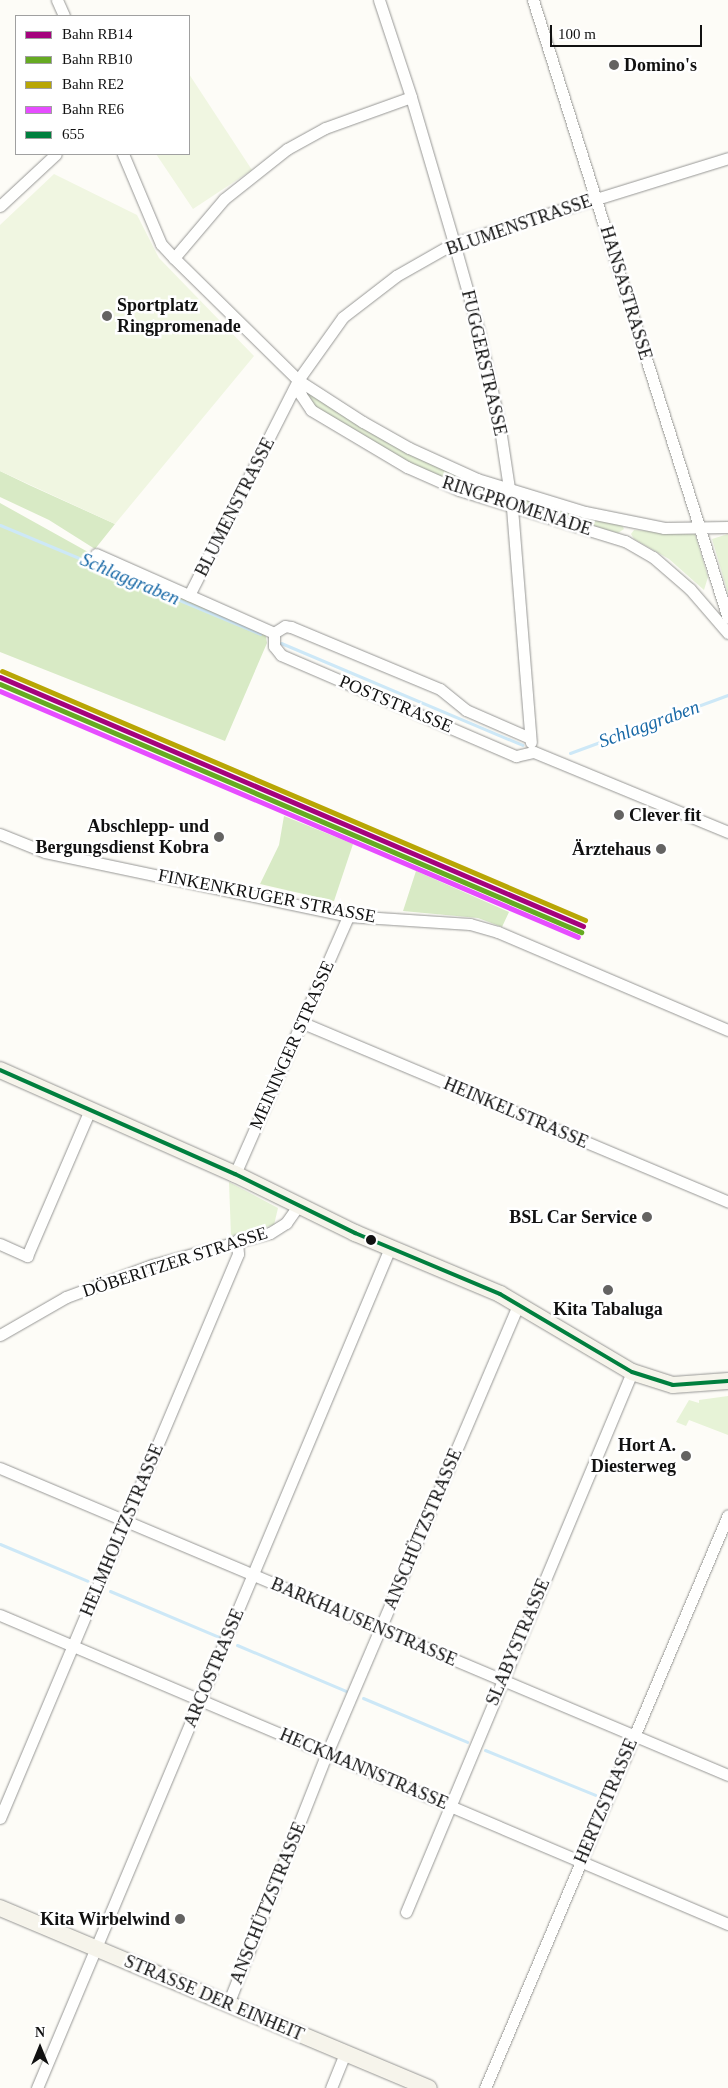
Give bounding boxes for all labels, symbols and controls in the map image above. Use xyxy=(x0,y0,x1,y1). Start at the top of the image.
legend xyxy=(15,15,190,155)
scale bar xyxy=(553,15,706,47)
text: Bahn RB14 xyxy=(62,26,132,42)
text: 100 m xyxy=(558,26,596,42)
text: Bahn RB10 xyxy=(62,51,132,67)
place label: Domino's xyxy=(624,54,697,76)
marker: Domino's xyxy=(608,59,620,71)
text: Bahn RE2 xyxy=(62,76,124,92)
text: Bahn RE6 xyxy=(62,101,124,117)
text: 655 xyxy=(62,126,85,142)
street label: BLUMENSTRASSE xyxy=(443,190,595,260)
street label: HANSASTRASSE xyxy=(595,223,657,363)
street label: FUGGERSTRASSE xyxy=(457,288,511,438)
place label: Sportplatz Ringpromenade xyxy=(117,295,241,338)
marker: Sportplatz Ringpromenade xyxy=(101,310,113,322)
street label: BLUMENSTRASSE xyxy=(191,434,279,580)
street label: RINGPROMENADE xyxy=(439,472,595,540)
water label: Schlaggraben xyxy=(77,548,183,610)
street label: POSTSTRASSE xyxy=(336,670,456,738)
water label: Schlaggraben xyxy=(596,695,702,753)
place label: Clever fit xyxy=(629,804,701,826)
marker: Clever fit xyxy=(613,809,625,821)
place label: Abschlepp- und Bergungsdienst Kobra xyxy=(35,816,209,859)
marker: Abschlepp- und Bergungsdienst Kobra xyxy=(213,831,225,843)
place label: Ärztehaus xyxy=(572,838,651,860)
marker: Ärztehaus xyxy=(655,843,667,855)
street label: FINKENKRUGER STRASSE xyxy=(156,864,378,928)
street label: MEININGER STRASSE xyxy=(245,957,339,1133)
street label: HEINKELSTRASSE xyxy=(440,1073,592,1153)
place label: BSL Car Service xyxy=(508,1206,637,1228)
marker: BSL Car Service xyxy=(641,1211,653,1223)
street label: DÖBERITZER STRASSE xyxy=(80,1222,270,1302)
unlabelled marker xyxy=(366,1235,376,1245)
marker: Kita Tabaluga xyxy=(602,1284,614,1296)
place label: Kita Tabaluga xyxy=(553,1298,663,1320)
place label: Hort A. Diesterweg xyxy=(591,1435,676,1478)
street label: HELMHOLTZSTRASSE xyxy=(76,1440,168,1620)
street label: ANSCHÜTZSTRASSE xyxy=(379,1445,467,1613)
marker: Hort A. Diesterweg xyxy=(680,1450,692,1462)
street label: BARKHAUSENSTRASSE xyxy=(268,1573,460,1671)
street label: SLABYSTRASSE xyxy=(481,1575,555,1709)
street label: ARCOSTRASSE xyxy=(179,1605,249,1731)
street label: HECKMANNSTRASSE xyxy=(276,1724,452,1814)
street label: HERTZSTRASSE xyxy=(570,1735,642,1867)
street label: ANSCHÜTZSTRASSE xyxy=(226,1819,310,1987)
place label: Kita Wirbelwind xyxy=(40,1908,170,1930)
marker: Kita Wirbelwind xyxy=(174,1913,186,1925)
street label: STRASSE DER EINHEIT xyxy=(121,1950,307,2046)
north arrow xyxy=(15,2023,65,2073)
text: N xyxy=(35,2025,45,2040)

